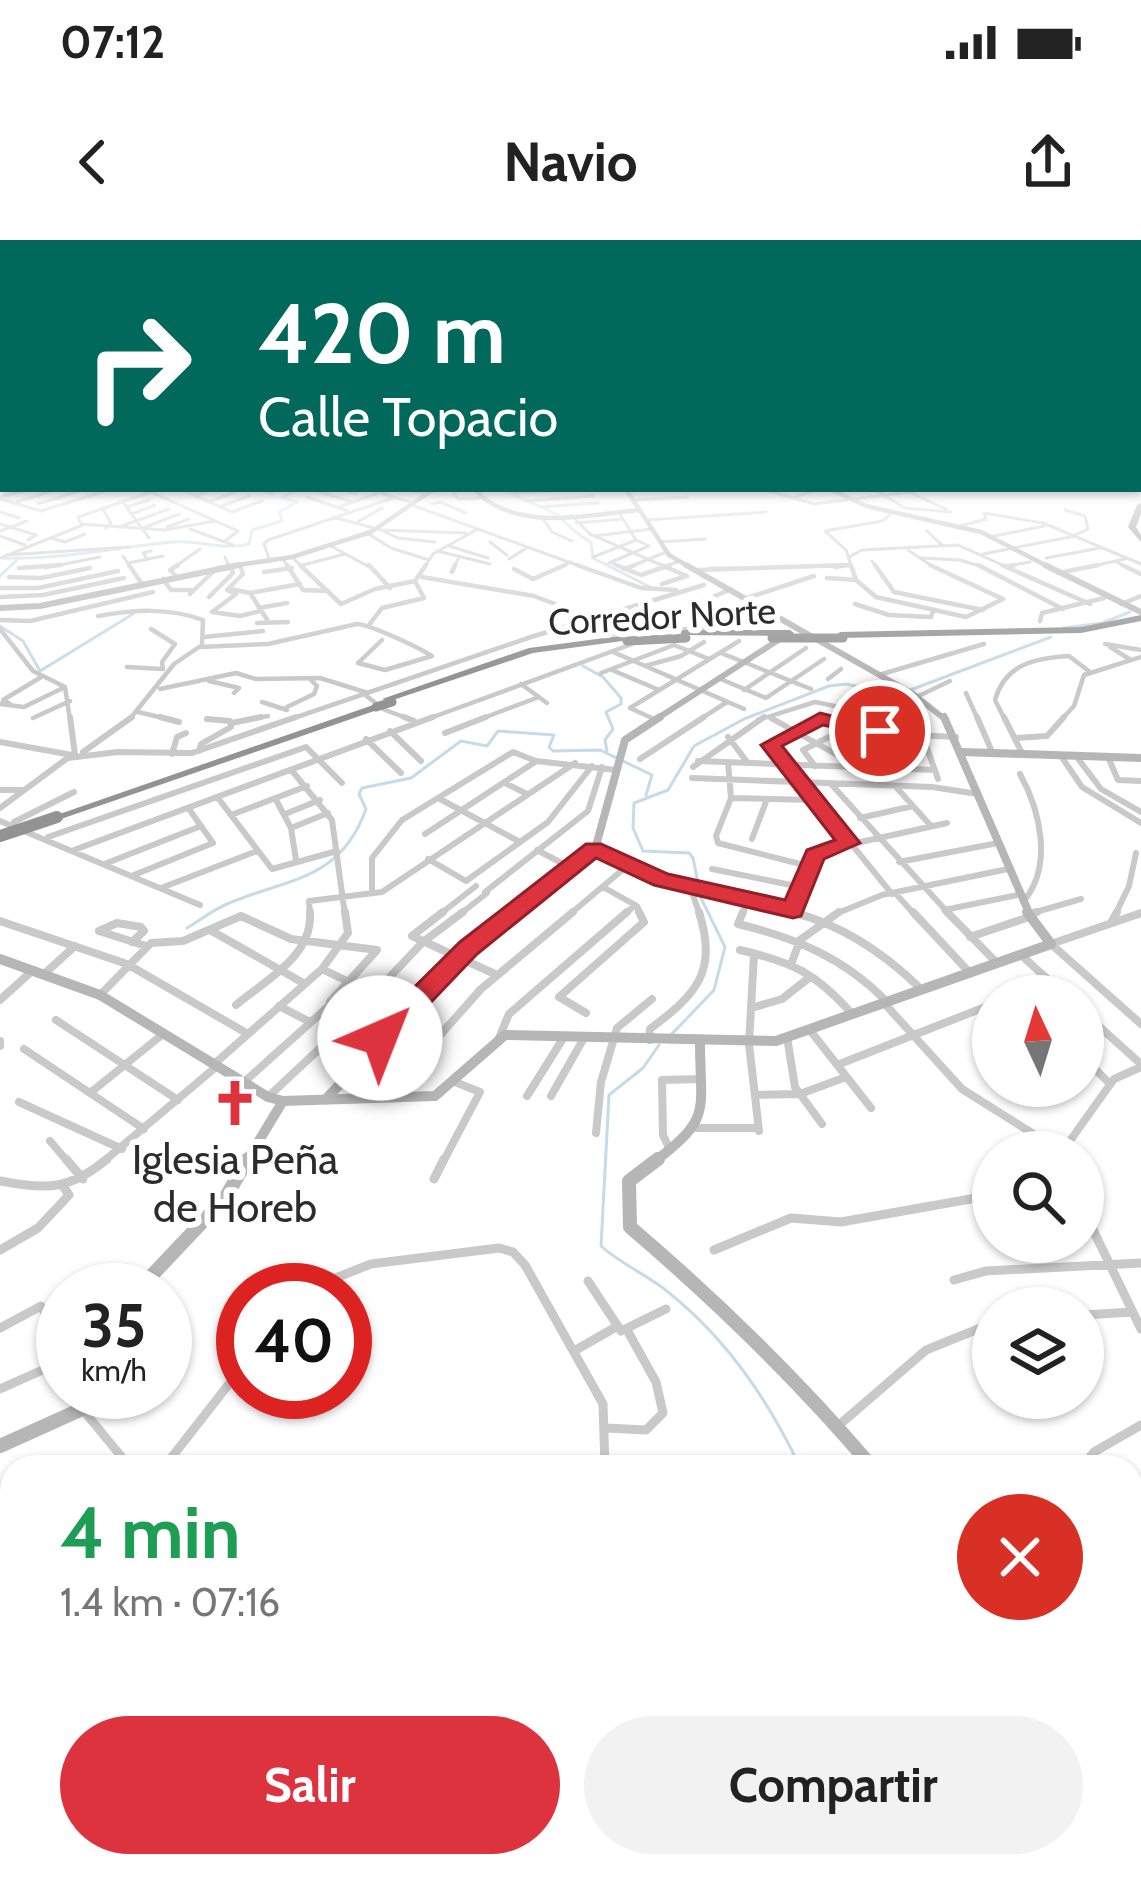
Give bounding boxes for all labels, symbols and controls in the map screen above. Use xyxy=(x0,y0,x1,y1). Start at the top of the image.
text: 07:12 xyxy=(60,15,165,69)
icon: back xyxy=(60,129,126,195)
text: Navio xyxy=(503,129,638,195)
icon: share xyxy=(1015,129,1081,195)
text: 420 m xyxy=(258,282,506,384)
icon: right xyxy=(60,288,216,444)
text: Calle Topacio xyxy=(258,384,558,450)
street label: Corredor Norte xyxy=(547,588,777,644)
pin xyxy=(829,680,931,782)
icon: arrive xyxy=(847,698,913,764)
position arrow xyxy=(317,975,443,1101)
north arrow xyxy=(972,975,1104,1107)
map controls xyxy=(972,975,1104,1419)
church icon: Iglesia Peña de Horeb xyxy=(210,1078,260,1128)
button: search xyxy=(972,1131,1104,1263)
place label: Iglesia Peña de Horeb xyxy=(132,1133,338,1233)
speed limit sign: 40 xyxy=(216,1263,372,1419)
button: layers xyxy=(972,1287,1104,1419)
text: 35 xyxy=(82,1289,146,1362)
text: km/h xyxy=(81,1352,147,1389)
text: 4 min xyxy=(60,1489,241,1576)
button: close xyxy=(957,1494,1083,1620)
text: 1.4 km · 07:16 xyxy=(60,1578,280,1626)
button: Salir xyxy=(60,1716,560,1854)
button: Compartir xyxy=(584,1716,1083,1854)

